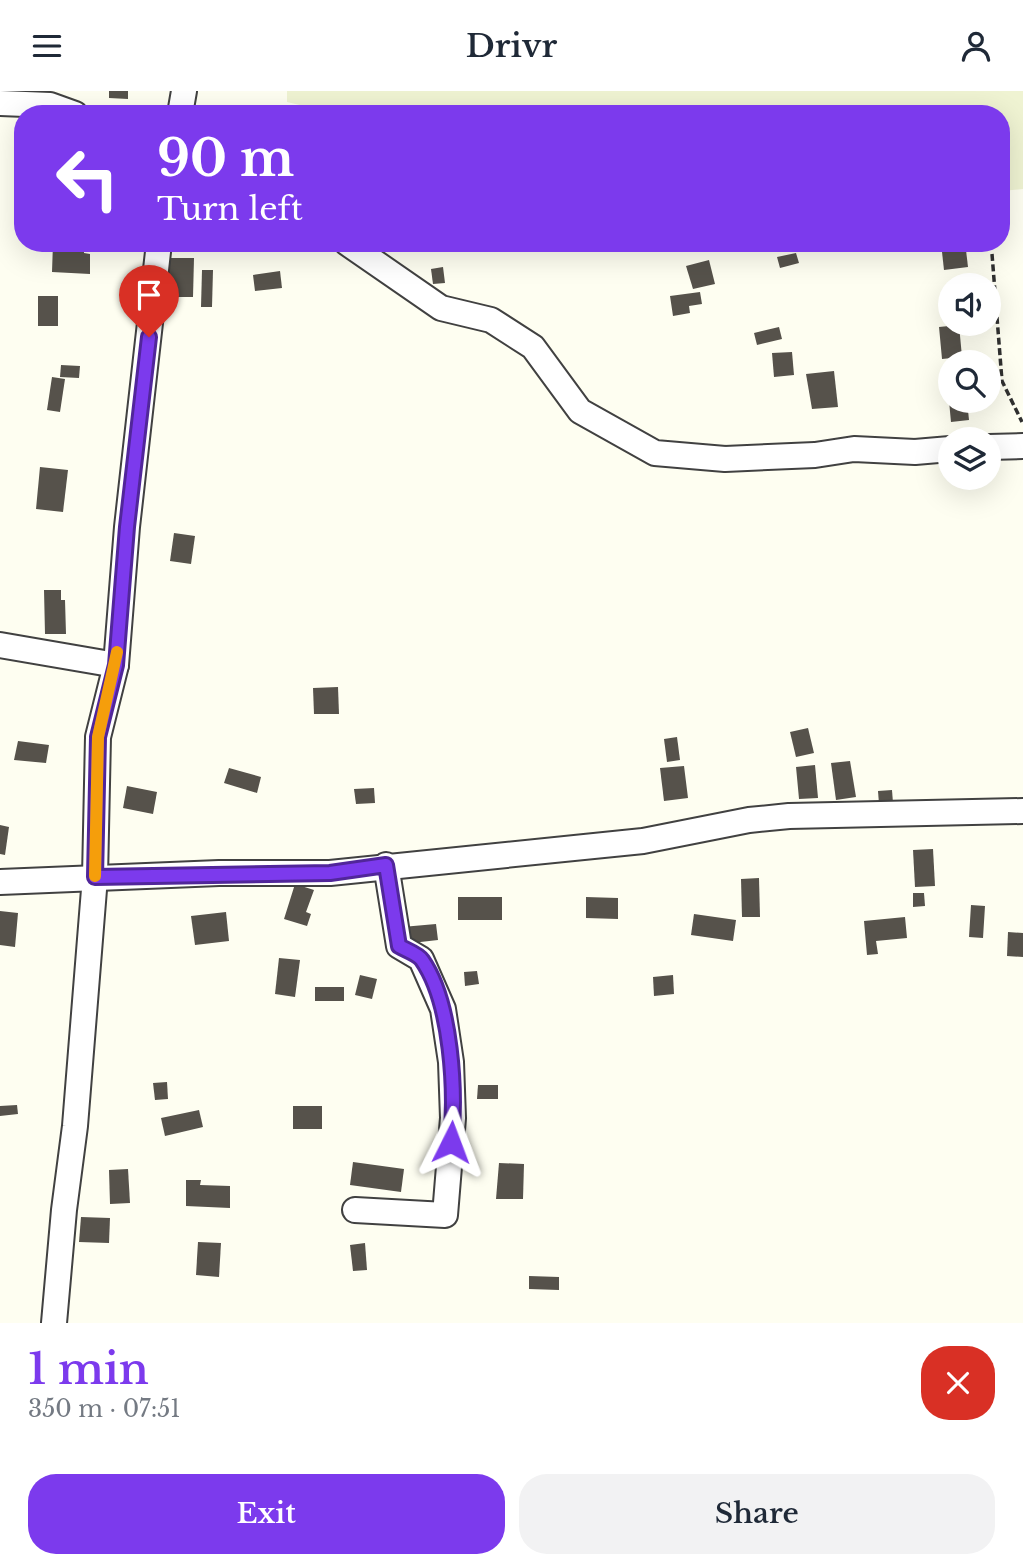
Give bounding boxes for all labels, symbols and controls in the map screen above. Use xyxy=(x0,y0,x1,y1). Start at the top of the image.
text: Drivr xyxy=(466,26,557,66)
icon: menu xyxy=(28,27,66,65)
icon: person xyxy=(957,27,995,65)
text: 90 m xyxy=(157,128,294,189)
icon: left xyxy=(42,133,133,224)
text: Turn left xyxy=(157,189,303,229)
pin xyxy=(119,265,179,337)
map controls xyxy=(938,273,1001,490)
button: sound xyxy=(938,273,1001,336)
icon: arrive xyxy=(130,276,168,314)
button: search xyxy=(938,350,1001,413)
button: layers xyxy=(938,427,1001,490)
position arrow xyxy=(414,1105,488,1179)
text: 1 min xyxy=(28,1343,149,1395)
button: close xyxy=(921,1346,995,1420)
text: 350 m · 07:51 xyxy=(28,1395,181,1423)
button: Exit xyxy=(28,1474,505,1554)
button: Share xyxy=(519,1474,995,1554)

